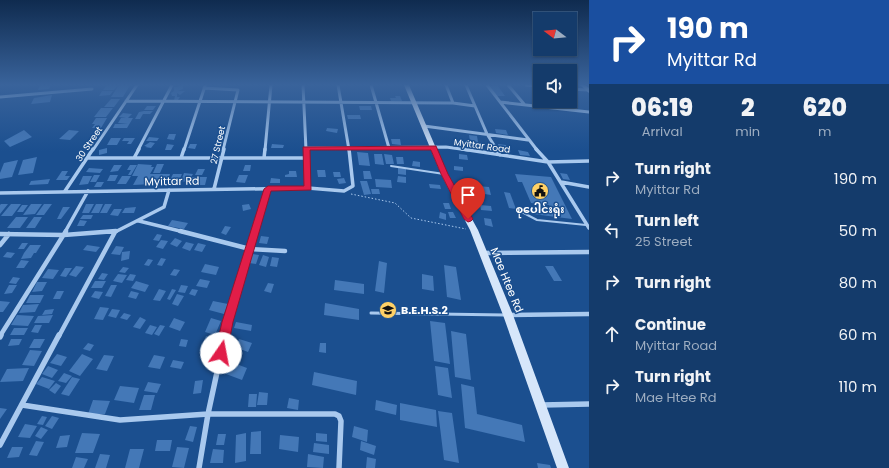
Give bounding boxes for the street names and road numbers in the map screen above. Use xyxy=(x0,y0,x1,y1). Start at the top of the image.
street label: 30 Street xyxy=(73,124,105,164)
street label: 27 Street xyxy=(208,125,228,165)
street label: Myittar Road xyxy=(453,136,511,156)
street label: Myittar Rd xyxy=(144,173,200,189)
street label: Mae Htee Rd xyxy=(487,245,527,315)

